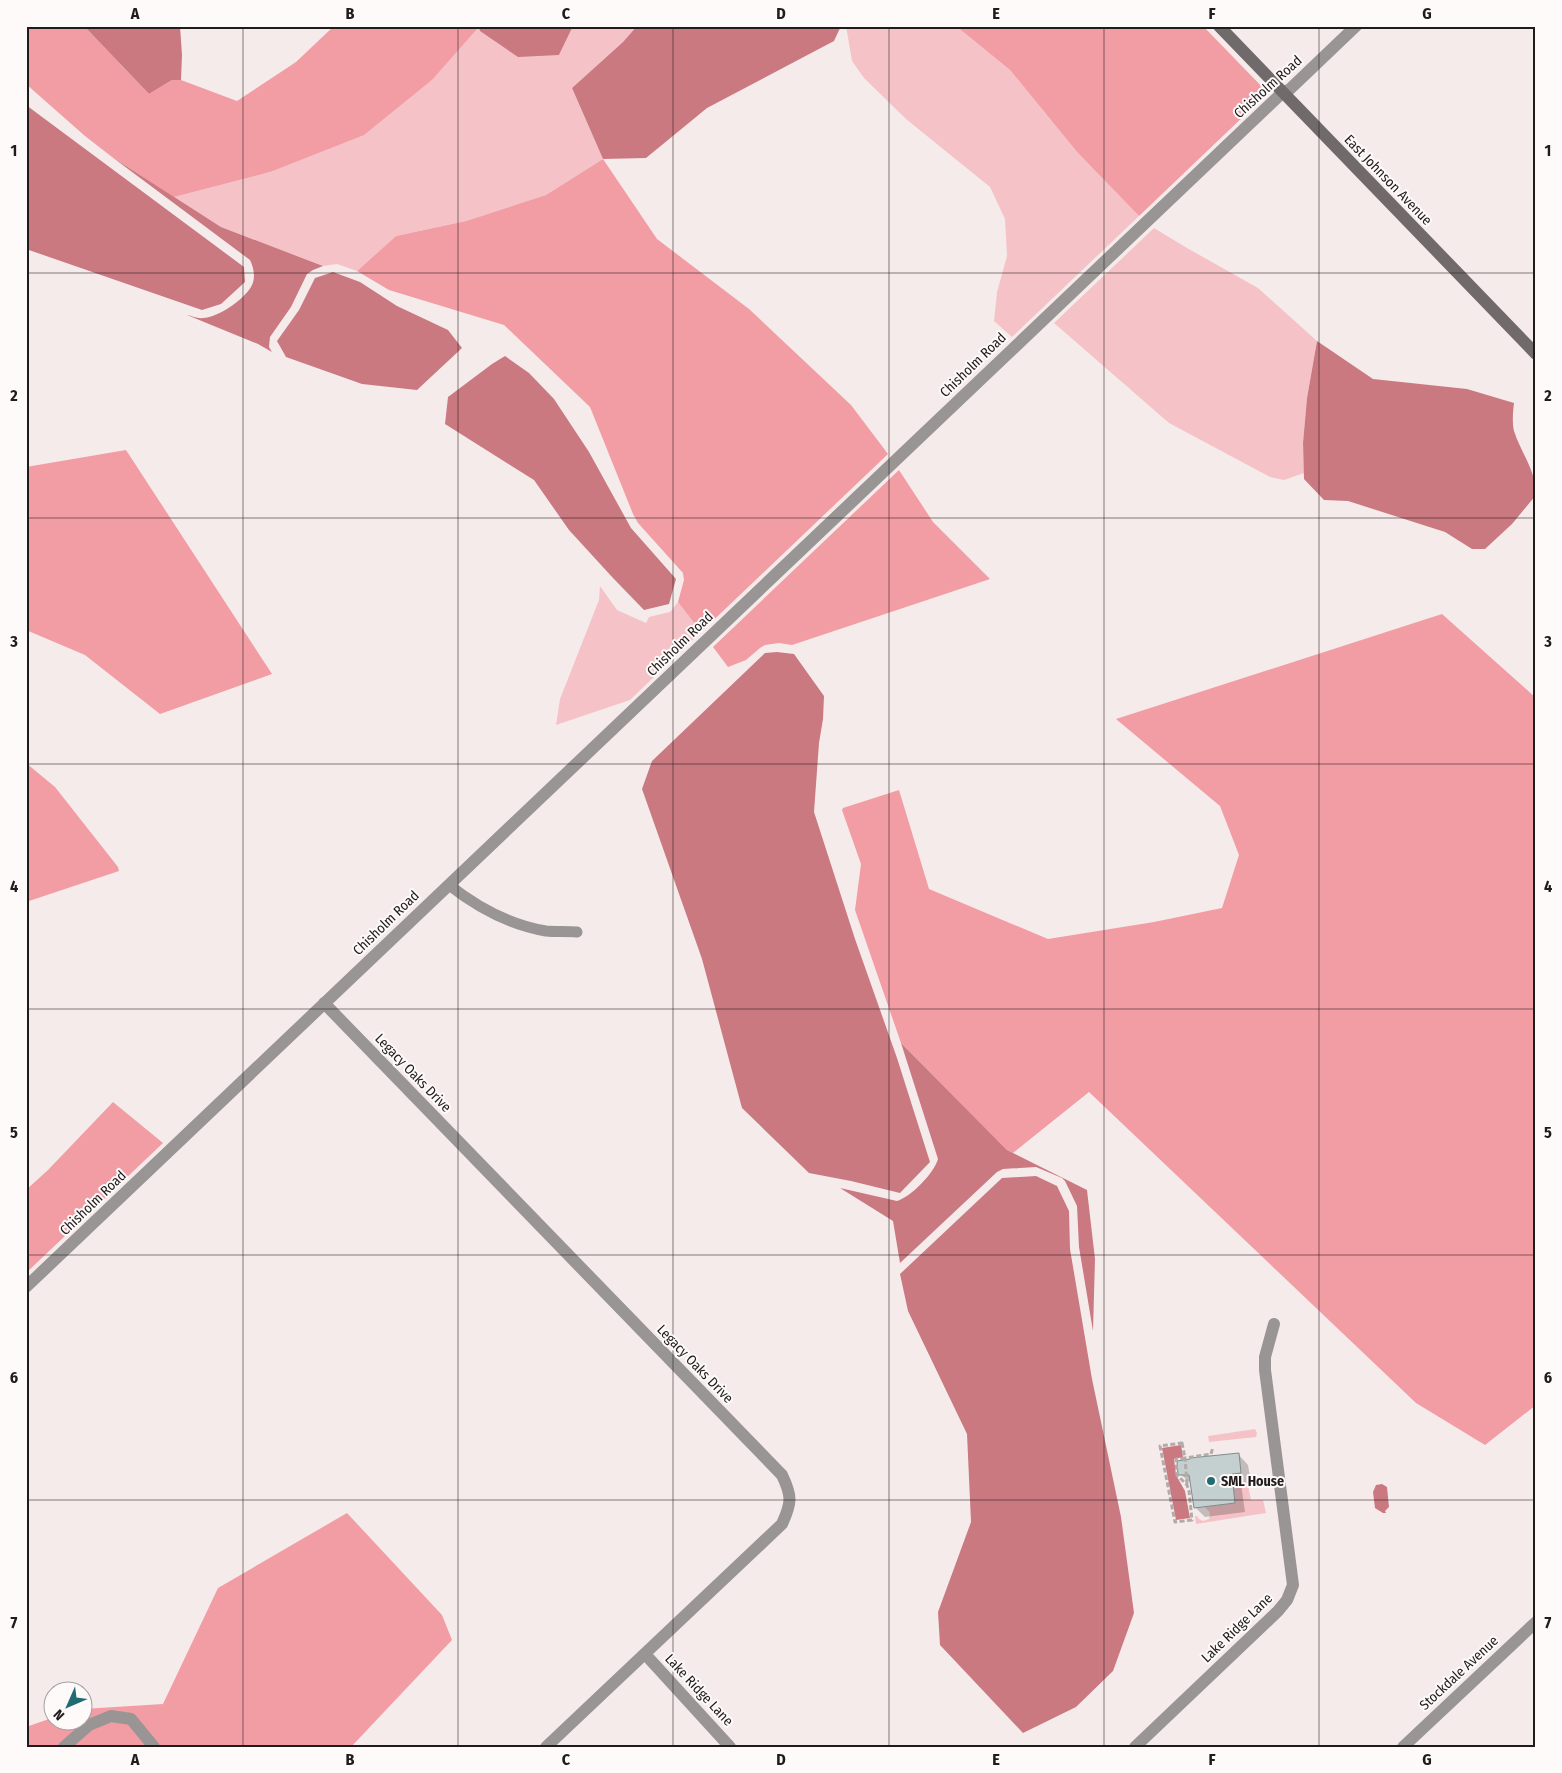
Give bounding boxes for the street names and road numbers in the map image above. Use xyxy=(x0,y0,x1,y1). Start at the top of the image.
street label: Chisholm Road xyxy=(1231,52,1305,122)
street label: East Johnson Avenue xyxy=(1341,131,1436,229)
street label: Chisholm Road xyxy=(936,329,1010,401)
street label: Chisholm Road xyxy=(643,608,717,680)
street label: Chisholm Road xyxy=(349,887,423,959)
street label: Legacy Oaks Drive xyxy=(371,1030,455,1116)
street label: Chisholm Road xyxy=(56,1167,130,1239)
street label: Legacy Oaks Drive xyxy=(653,1321,737,1407)
street label: Lake Ridge Lane xyxy=(1198,1590,1276,1666)
street label: Stockdale Avenue xyxy=(1416,1632,1502,1714)
street label: Lake Ridge Lane xyxy=(661,1651,737,1730)

